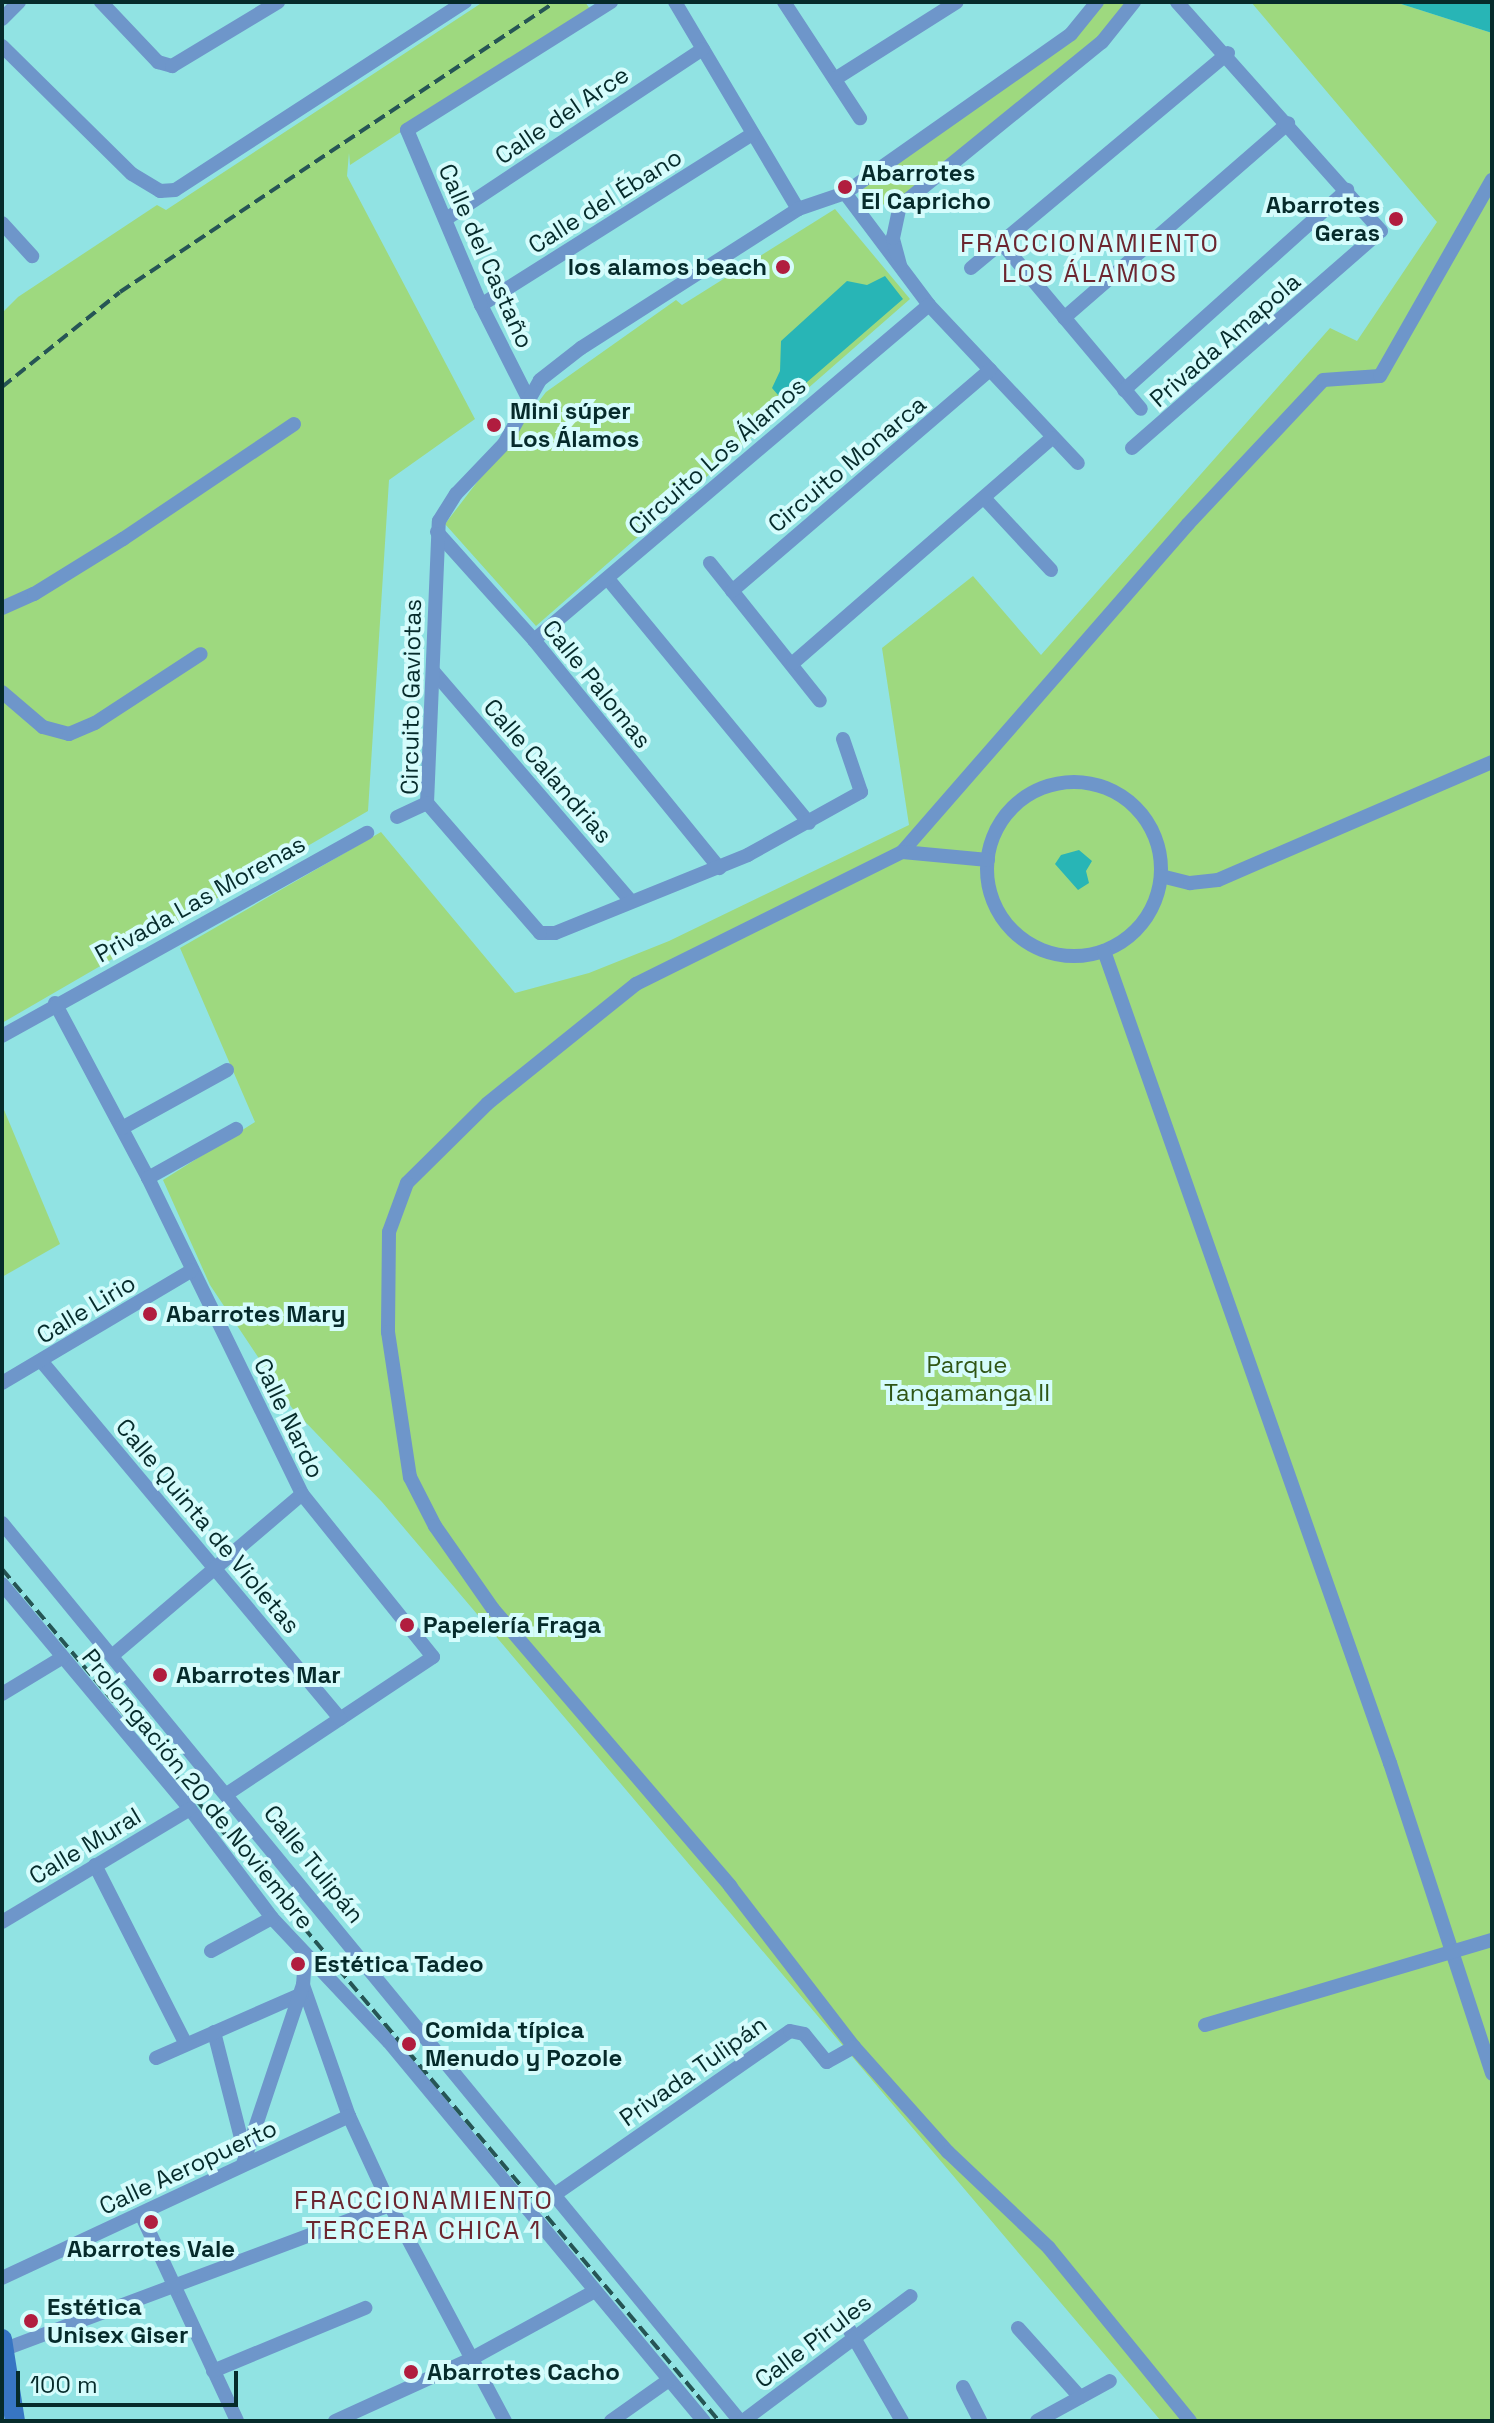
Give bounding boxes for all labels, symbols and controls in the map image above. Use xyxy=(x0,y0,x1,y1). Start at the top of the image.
street label: Calle del Arce xyxy=(490,60,634,170)
street label: Calle del Ébano xyxy=(523,142,687,260)
street label: Calle del Castaño xyxy=(432,159,540,353)
place label: Abarrotes El Capricho xyxy=(861,159,991,215)
marker: Abarrotes El Capricho xyxy=(836,178,854,196)
place label: Abarrotes Geras xyxy=(1266,191,1380,247)
marker: Abarrotes Geras xyxy=(1387,210,1405,228)
district label: FRACCIONAMIENTO LOS ÁLAMOS xyxy=(960,228,1220,290)
place label: los alamos beach xyxy=(568,253,767,281)
marker: los alamos beach xyxy=(774,258,792,276)
street label: Privada Amapola xyxy=(1144,267,1306,413)
street label: Circuito Los Álamos xyxy=(622,371,812,541)
street label: Circuito Monarca xyxy=(762,390,932,538)
place label: Mini súper Los Álamos xyxy=(510,397,640,453)
marker: Mini súper Los Álamos xyxy=(485,416,503,434)
street label: Circuito Gaviotas xyxy=(395,599,427,795)
street label: Calle Palomas xyxy=(536,614,658,754)
street label: Calle Calandrias xyxy=(478,693,618,849)
street label: Privada Las Morenas xyxy=(90,829,310,969)
street label: Calle Lirio xyxy=(31,1268,141,1350)
place label: Abarrotes Mary xyxy=(166,1300,346,1328)
marker: Abarrotes Mary xyxy=(141,1305,159,1323)
park label: Parque Tangamanga II xyxy=(884,1351,1050,1407)
street label: Calle Nardo xyxy=(248,1353,330,1483)
street label: Calle Quinta de Violetas xyxy=(110,1413,306,1639)
place label: Papelería Fraga xyxy=(423,1611,601,1639)
marker: Papelería Fraga xyxy=(398,1616,416,1634)
street label: Prolongación 20 de Noviembre xyxy=(76,1643,320,1935)
place label: Abarrotes Mar xyxy=(176,1661,341,1689)
marker: Abarrotes Mar xyxy=(151,1666,169,1684)
street label: Calle Tulipán xyxy=(257,1799,371,1929)
street label: Calle Mural xyxy=(24,1801,146,1891)
place label: Estética Tadeo xyxy=(314,1950,484,1978)
marker: Estética Tadeo xyxy=(289,1955,307,1973)
street label: Privada Tulipán xyxy=(614,2009,772,2133)
place label: Comida típica Menudo y Pozole xyxy=(425,2016,622,2072)
marker: Comida típica Menudo y Pozole xyxy=(400,2035,418,2053)
street label: Calle Aeropuerto xyxy=(94,2113,282,2221)
district label: FRACCIONAMIENTO TERCERA CHICA 1 xyxy=(294,2185,554,2246)
marker: Abarrotes Vale xyxy=(142,2213,160,2231)
place label: Abarrotes Vale xyxy=(67,2235,235,2263)
street label: Calle Pirules xyxy=(749,2288,877,2394)
place label: Estética Unisex Giser xyxy=(47,2293,188,2349)
marker: Estética Unisex Giser xyxy=(22,2312,40,2330)
scale bar xyxy=(20,2355,242,2405)
place label: Abarrotes Cacho xyxy=(427,2358,620,2386)
marker: Abarrotes Cacho xyxy=(402,2363,420,2381)
text: 100 m xyxy=(30,2369,98,2400)

